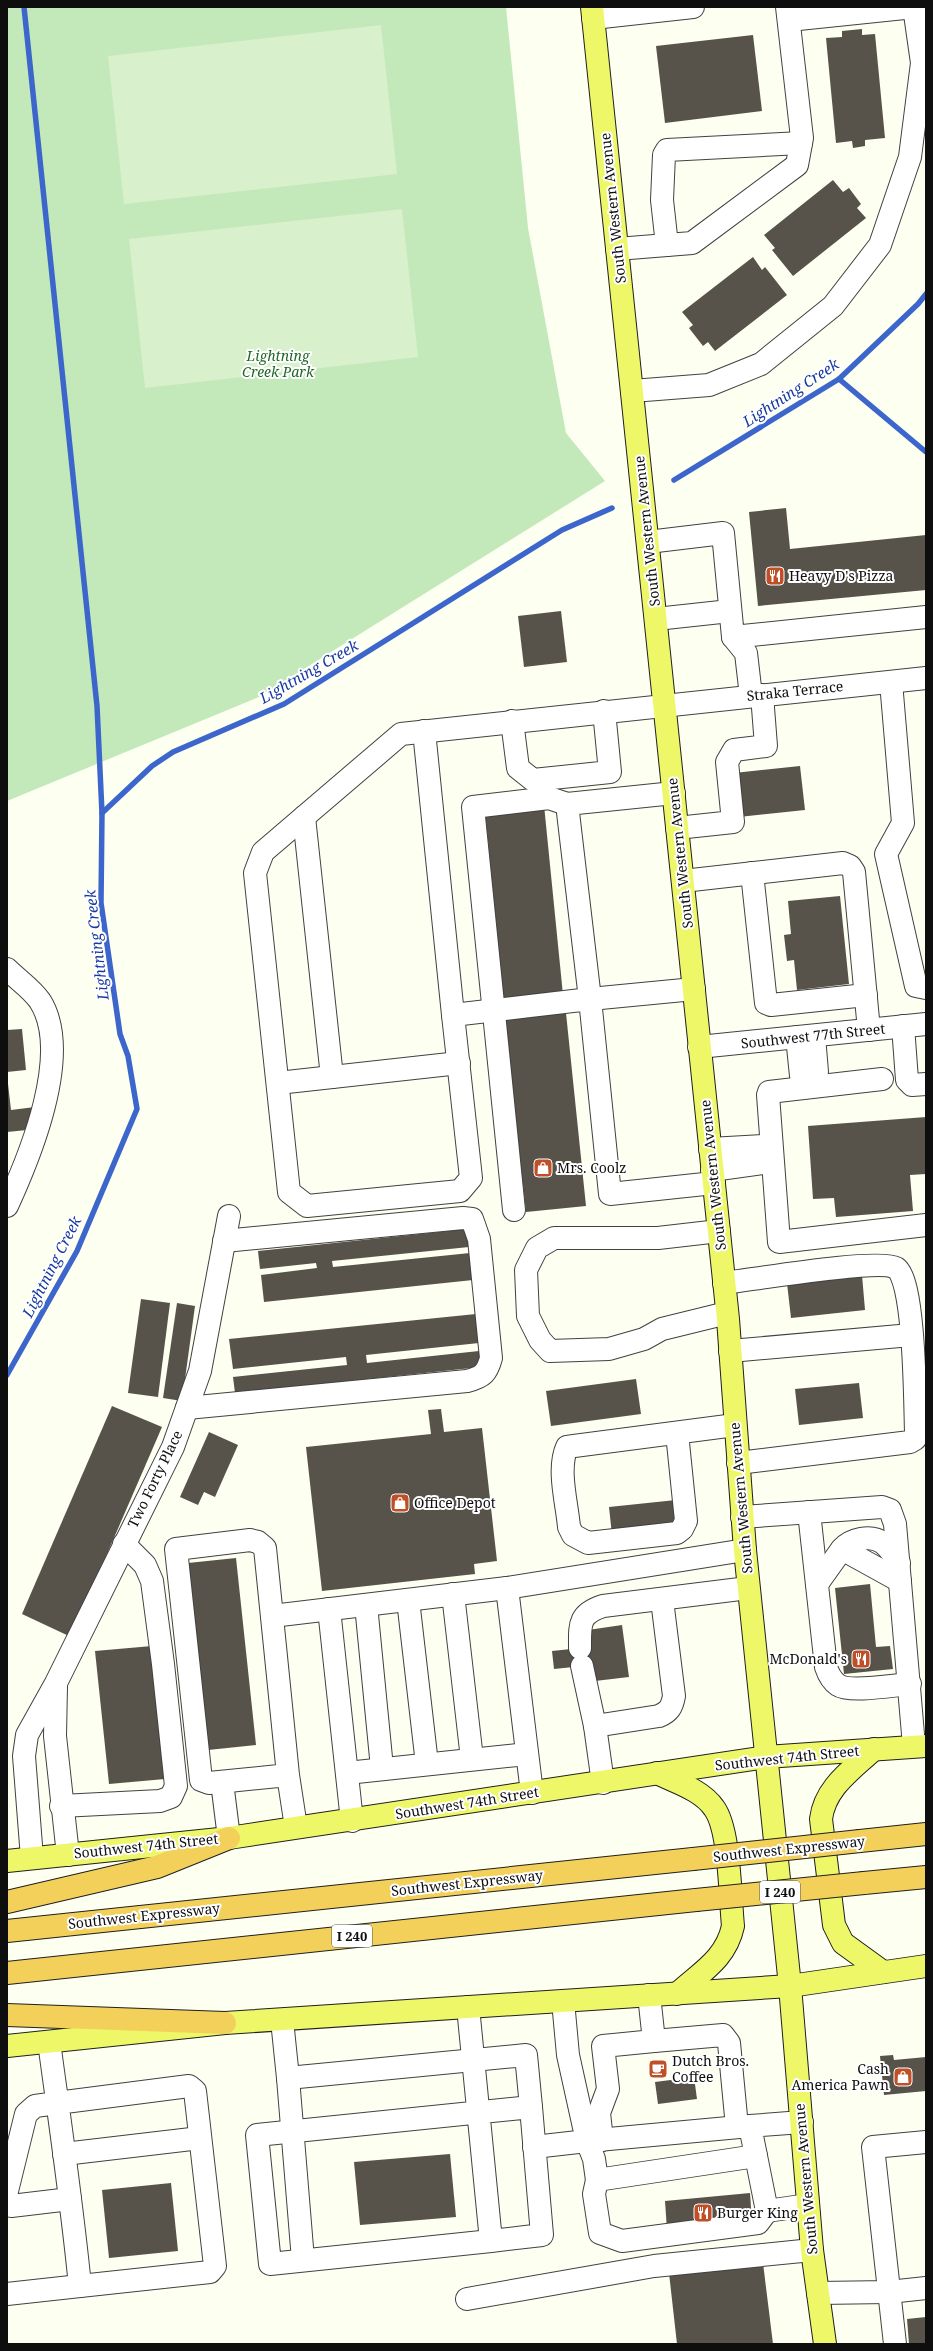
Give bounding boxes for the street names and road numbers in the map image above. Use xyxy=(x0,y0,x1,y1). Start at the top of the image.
street label: South Western Avenue xyxy=(595,132,630,284)
street label: South Western Avenue xyxy=(629,455,664,607)
street label: Straka Terrace xyxy=(746,676,844,705)
street label: South Western Avenue xyxy=(662,777,697,929)
street label: Southwest 77th Street xyxy=(740,1018,886,1053)
street label: South Western Avenue xyxy=(695,1099,730,1251)
street label: South Western Avenue xyxy=(724,1422,757,1574)
street label: Two Forty Place xyxy=(123,1427,186,1531)
street label: Southwest 74th Street xyxy=(714,1740,860,1775)
street label: Southwest 74th Street xyxy=(394,1782,540,1823)
street label: Southwest 74th Street xyxy=(73,1828,219,1863)
street label: Southwest Expressway xyxy=(712,1831,866,1866)
street label: Southwest Expressway xyxy=(390,1865,544,1900)
road number: I 240 xyxy=(760,1881,800,1903)
street label: Southwest Expressway xyxy=(67,1898,221,1933)
road number: I 240 xyxy=(332,1925,372,1947)
street label: South Western Avenue xyxy=(789,2103,822,2255)

